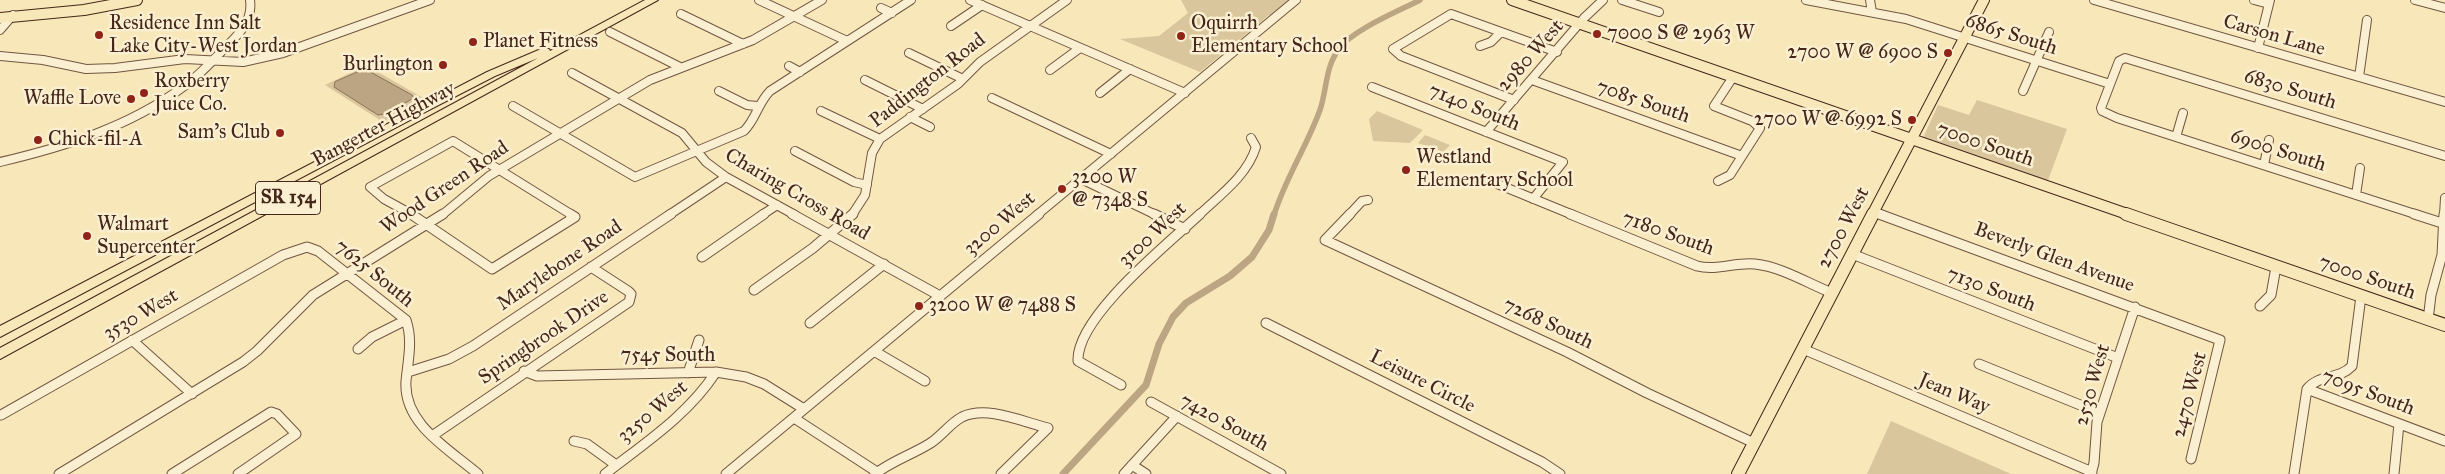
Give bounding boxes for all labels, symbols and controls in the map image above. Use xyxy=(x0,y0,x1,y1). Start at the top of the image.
street label: 6865 South xyxy=(1962,9,2060,61)
street label: Carson Lane xyxy=(2220,10,2328,62)
place label: Residence Inn Salt Lake City-West Jordan xyxy=(109,12,297,59)
place label: Oquirrh Elementary School xyxy=(1191,12,1348,59)
street label: 2980 West xyxy=(1493,15,1569,97)
place label: 7000 S @ 2963 W xyxy=(1607,22,1755,46)
street label: Paddington Road xyxy=(865,28,991,134)
marker: 7000 S @ 2963 W xyxy=(1591,28,1603,40)
marker: Residence Inn Salt Lake City-West Jordan xyxy=(93,29,105,41)
place label: Planet Fitness xyxy=(483,30,598,54)
marker: Oquirrh Elementary School xyxy=(1175,30,1187,42)
marker: Planet Fitness xyxy=(467,36,479,48)
place label: 2700 W @ 6900 S xyxy=(1787,41,1938,65)
marker: 2700 W @ 6900 S xyxy=(1942,47,1954,59)
place label: Burlington xyxy=(343,53,433,77)
marker: Burlington xyxy=(437,59,449,71)
street label: 6830 South xyxy=(2241,65,2339,115)
place label: Roxberry Juice Co. xyxy=(154,70,229,117)
street label: 7085 South xyxy=(1593,75,1693,129)
street label: Bangerter Highway xyxy=(308,77,460,173)
street label: 7140 South xyxy=(1425,79,1523,137)
place label: Waffle Love xyxy=(24,87,121,111)
marker: Roxberry Juice Co. xyxy=(138,87,150,99)
marker: Waffle Love xyxy=(125,93,137,105)
place label: 2700 W @ 6992 S xyxy=(1754,108,1902,132)
marker: 2700 W @ 6992 S xyxy=(1906,114,1918,126)
street label: 7000 South xyxy=(1934,117,2036,173)
place label: Sam's Club xyxy=(178,121,270,145)
street label: 6900 South xyxy=(2227,124,2329,178)
marker: Sam's Club xyxy=(274,127,286,139)
place label: Chick-fil-A xyxy=(48,128,143,152)
marker: Chick-fil-A xyxy=(32,134,44,146)
street label: Wood Green Road xyxy=(376,136,514,240)
street label: Charing Cross Road xyxy=(720,144,874,246)
place label: Westland Elementary School xyxy=(1416,146,1573,193)
marker: Westland Elementary School xyxy=(1400,164,1412,176)
place label: 3200 W @ 7348 S xyxy=(1072,166,1148,213)
road number: SR 154 xyxy=(256,182,320,214)
marker: 3200 W @ 7348 S xyxy=(1056,183,1068,195)
street label: 2700 West xyxy=(1813,183,1875,273)
street label: 3200 West xyxy=(959,187,1041,261)
street label: 3100 West xyxy=(1114,197,1192,273)
street label: 7180 South xyxy=(1619,206,1717,262)
place label: Walmart Supercenter xyxy=(97,213,195,260)
street label: Marylebone Road xyxy=(493,215,627,317)
street label: Beverly Glen Avenue xyxy=(1971,218,2137,298)
marker: Walmart Supercenter xyxy=(81,230,93,242)
street label: 7625 South xyxy=(330,235,418,313)
street label: 7000 South xyxy=(2316,250,2418,306)
street label: 7130 South xyxy=(1943,262,2039,318)
street label: 3530 West xyxy=(99,284,183,346)
street label: Springbrook Drive xyxy=(474,286,614,390)
street label: 7268 South xyxy=(1499,293,1597,355)
place label: 3200 W @ 7488 S xyxy=(929,294,1076,318)
marker: 3200 W @ 7488 S xyxy=(913,300,925,312)
street label: 2530 West xyxy=(2070,341,2116,429)
street label: 7545 South xyxy=(621,344,715,368)
street label: Leisure Circle xyxy=(1365,345,1479,419)
street label: 2470 West xyxy=(2167,350,2213,440)
street label: 7095 South xyxy=(2318,364,2418,422)
street label: Jean Way xyxy=(1915,368,1993,420)
street label: 3250 West xyxy=(613,376,693,448)
street label: 7420 South xyxy=(1175,389,1273,457)

